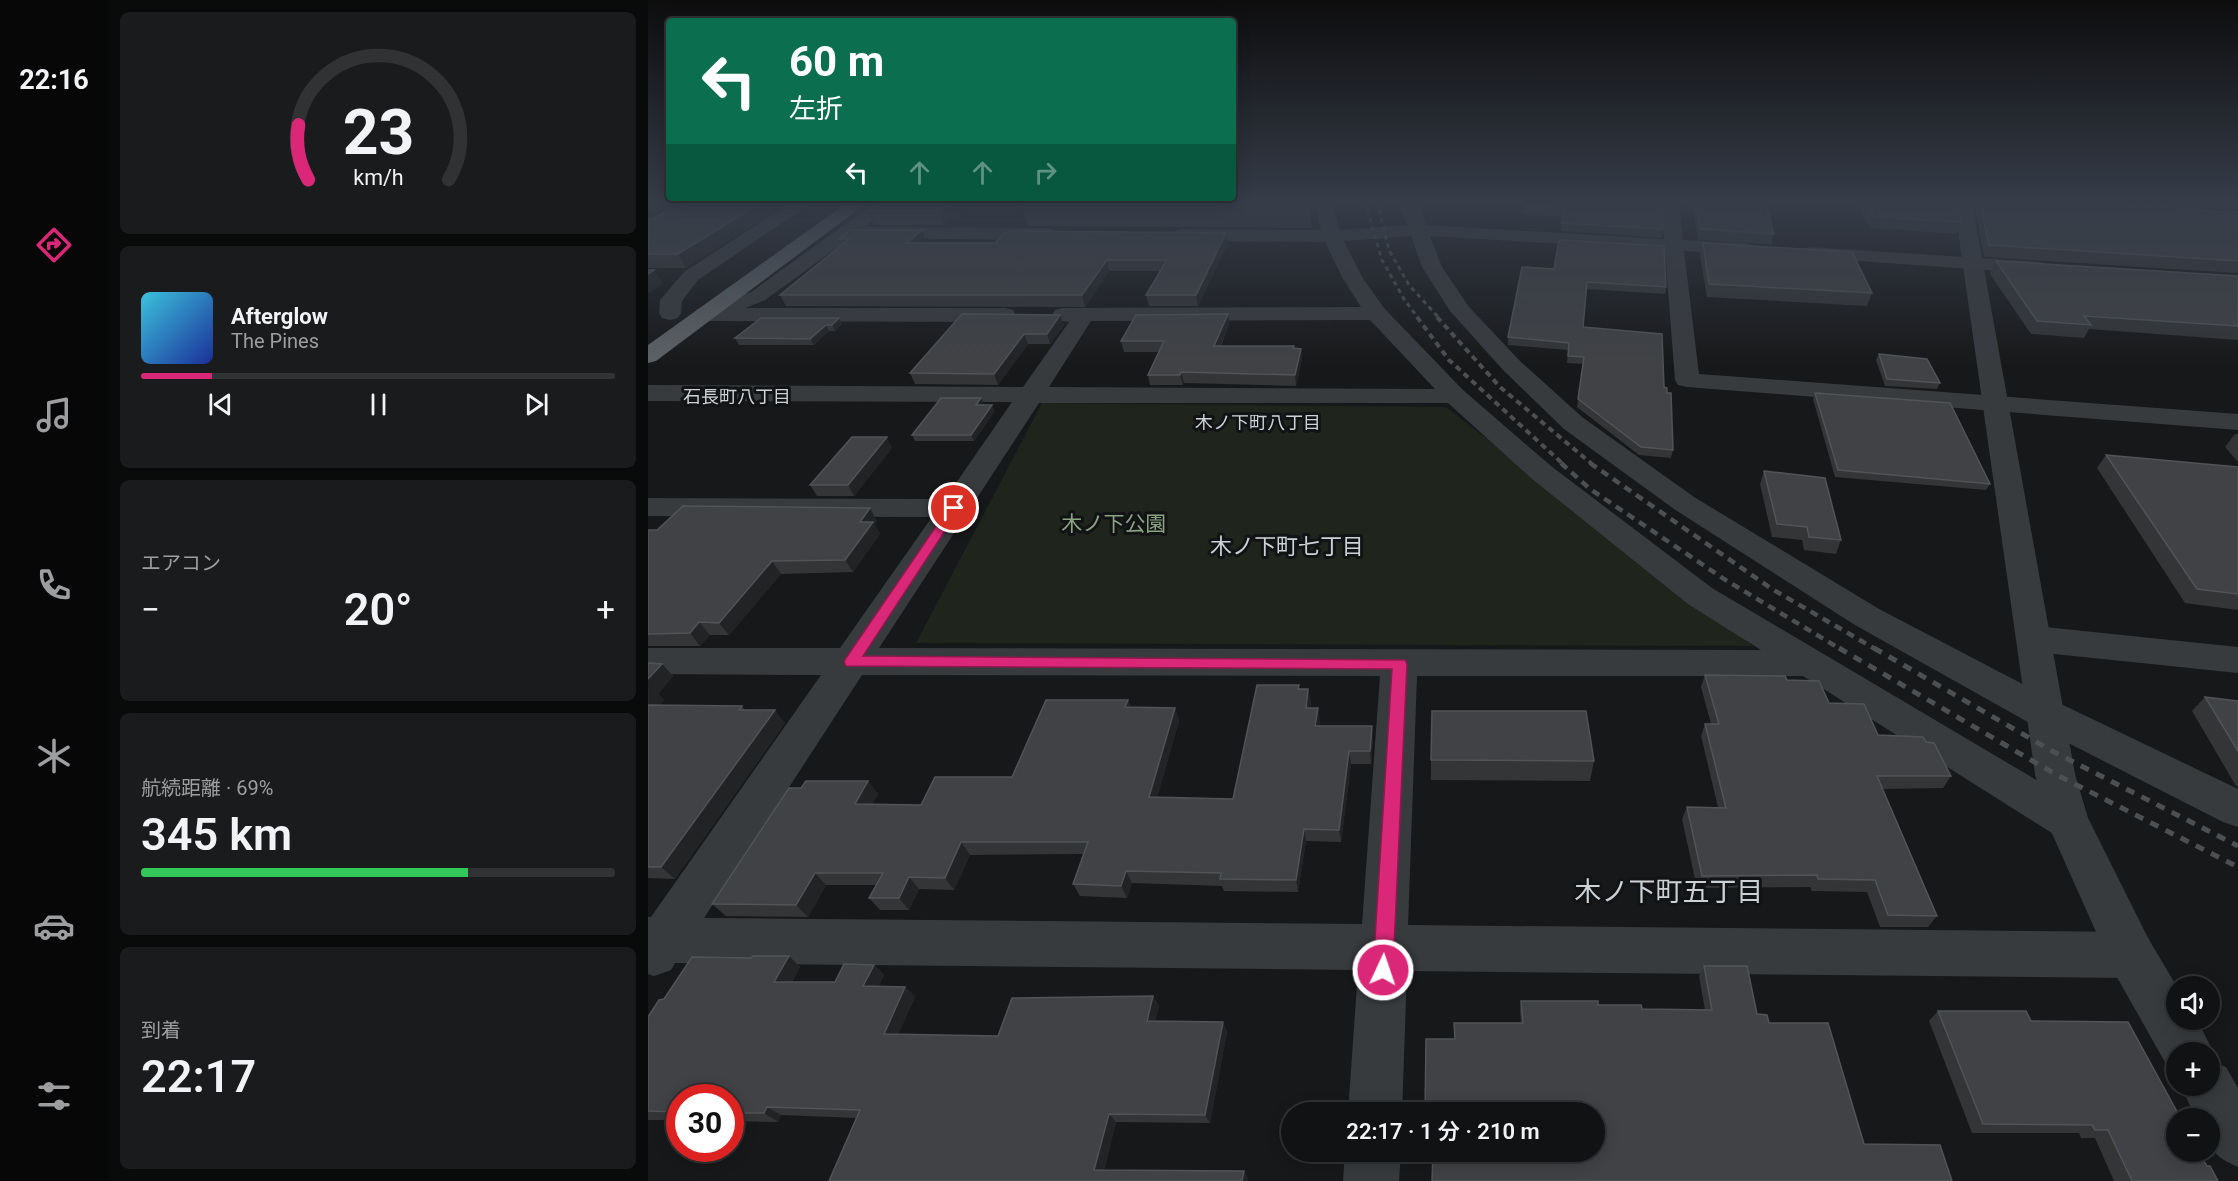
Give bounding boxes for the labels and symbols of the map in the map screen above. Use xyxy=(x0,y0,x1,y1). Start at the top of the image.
district label: 石長町八丁目 xyxy=(683,386,791,407)
district label: 木ノ下町八丁目 xyxy=(1195,412,1321,433)
pin xyxy=(928,482,979,533)
park label: 木ノ下公園 xyxy=(1062,512,1167,536)
district label: 木ノ下町七丁目 xyxy=(1210,534,1364,559)
district label: 木ノ下町五丁目 xyxy=(1575,876,1764,908)
position arrow xyxy=(1351,938,1415,1002)
speed limit sign: 30 xyxy=(666,1084,744,1162)

